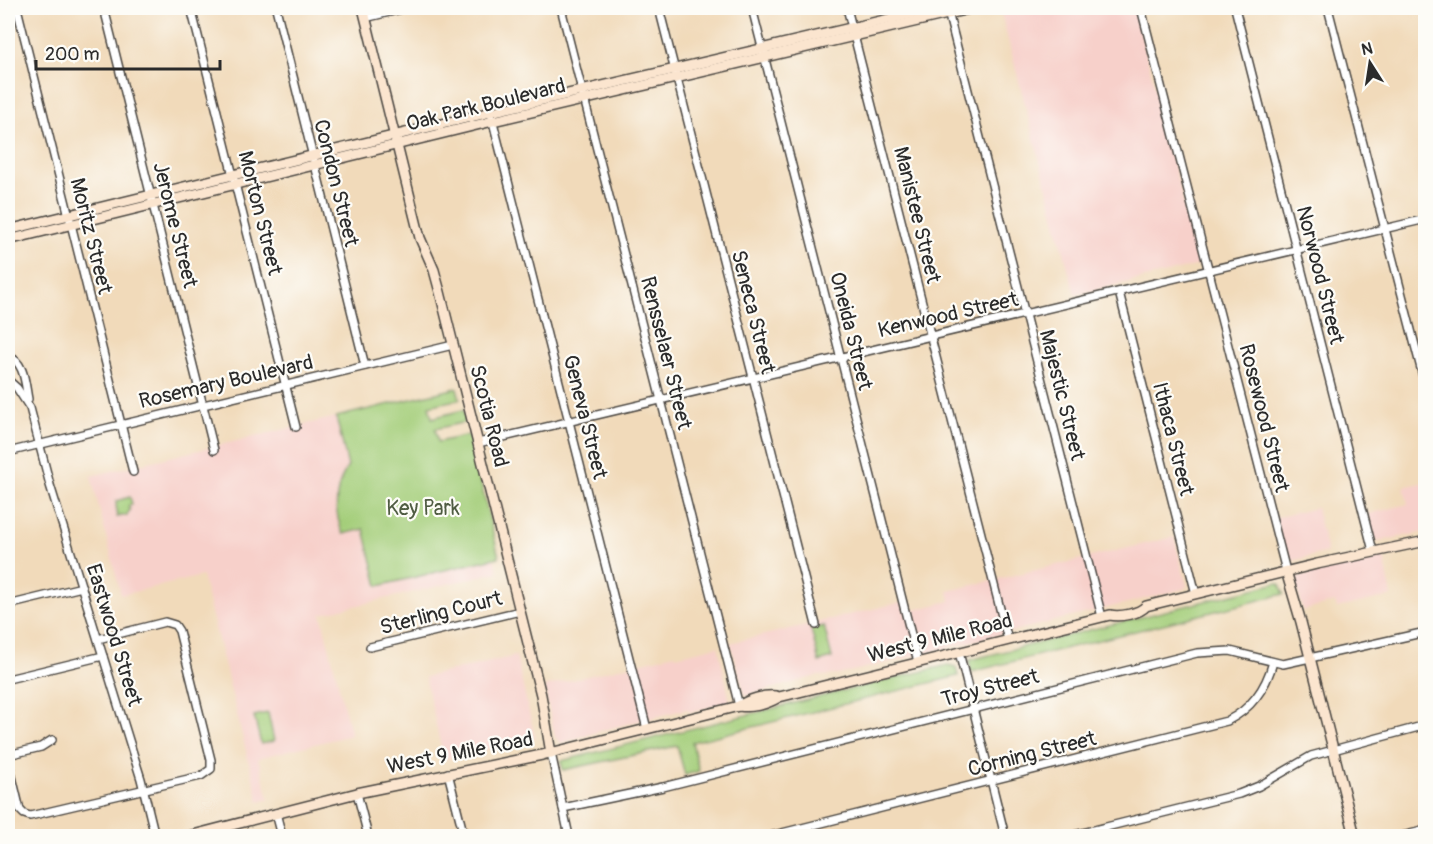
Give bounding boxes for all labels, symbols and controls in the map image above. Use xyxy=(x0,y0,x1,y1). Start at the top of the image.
scale bar xyxy=(36,33,220,71)
north arrow xyxy=(1340,33,1400,93)
text: N xyxy=(1360,38,1375,60)
text: 200 m xyxy=(45,43,100,66)
street label: Oak Park Boulevard xyxy=(403,72,569,138)
street label: Condon Street xyxy=(307,117,365,250)
street label: Manistee Street xyxy=(887,144,947,287)
street label: Morton Street xyxy=(232,148,289,278)
street label: Jerome Street xyxy=(146,159,204,291)
street label: Moritz Street xyxy=(64,175,119,297)
street label: Norwood Street xyxy=(1290,203,1350,347)
street label: Seneca Street xyxy=(725,247,782,377)
street label: Oneida Street xyxy=(823,269,879,393)
street label: Rensselaer Street xyxy=(634,274,698,433)
street label: Kenwood Street xyxy=(875,286,1021,344)
street label: Majestic Street xyxy=(1033,327,1091,464)
street label: Rosewood Street xyxy=(1233,341,1296,495)
street label: Rosemary Boulevard xyxy=(136,349,316,415)
street label: Geneva Street xyxy=(557,352,614,482)
street label: Scotia Road xyxy=(463,362,515,470)
street label: Ithaca Street xyxy=(1146,379,1200,499)
park label: Key Park xyxy=(386,495,460,522)
street label: Eastwood Street xyxy=(80,561,149,710)
street label: Sterling Court xyxy=(377,585,505,641)
street label: West 9 Mile Road xyxy=(865,607,1015,669)
street label: Troy Street xyxy=(938,663,1042,713)
street label: Corning Street xyxy=(965,725,1099,783)
street label: West 9 Mile Road xyxy=(385,726,535,780)

